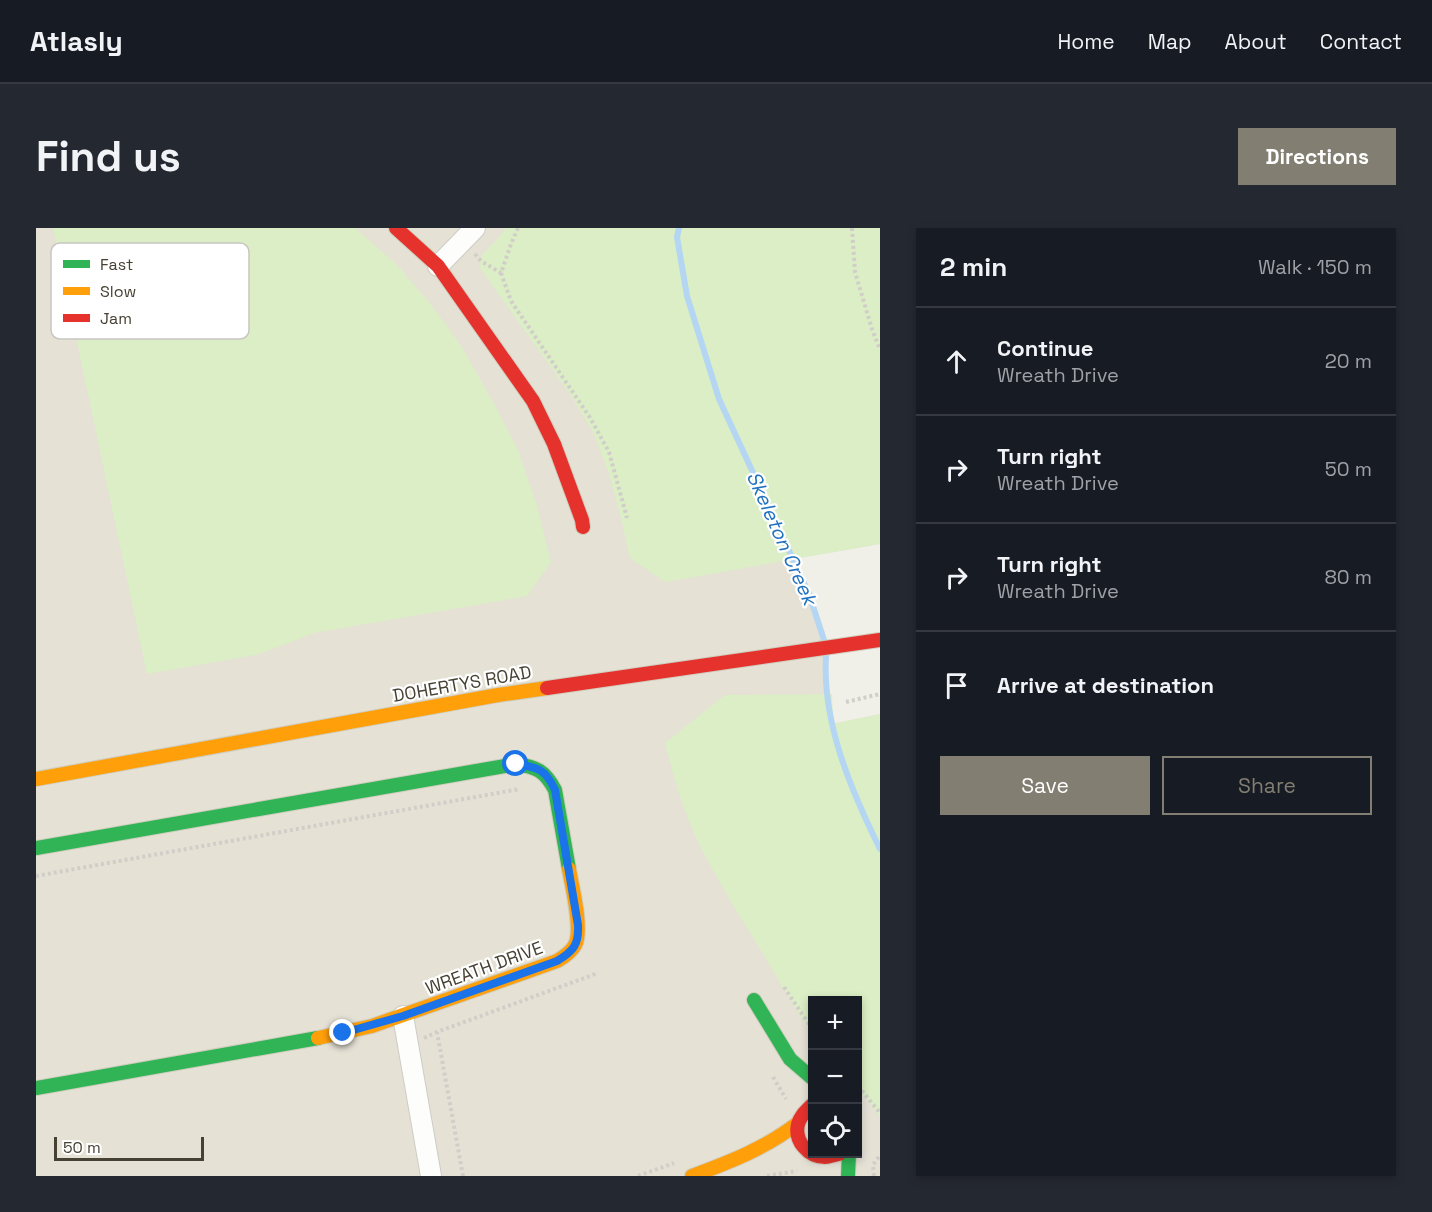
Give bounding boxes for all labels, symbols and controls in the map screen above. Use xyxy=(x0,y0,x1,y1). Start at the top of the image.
text: Atlasly xyxy=(30,23,123,59)
text: Home xyxy=(1057,28,1115,55)
text: Map xyxy=(1148,28,1192,55)
text: About xyxy=(1225,28,1287,55)
text: Contact xyxy=(1320,28,1402,55)
button: Directions xyxy=(1238,128,1396,185)
text: Find us xyxy=(36,130,181,183)
legend xyxy=(51,243,249,339)
text: 2 min xyxy=(940,250,1007,284)
text: Fast xyxy=(100,254,133,275)
text: Walk · 150 m xyxy=(1258,254,1372,280)
text: Slow xyxy=(100,281,136,302)
text: Jam xyxy=(100,308,132,329)
text: Continue xyxy=(997,334,1093,362)
icon: ahead xyxy=(940,345,973,378)
text: 20 m xyxy=(1325,348,1372,374)
text: Wreath Drive xyxy=(997,362,1119,388)
text: Turn right xyxy=(997,442,1102,470)
icon: right xyxy=(940,453,973,486)
text: 50 m xyxy=(1325,456,1372,482)
water label: Skeleton Creek xyxy=(741,467,824,611)
text: Wreath Drive xyxy=(997,470,1119,496)
text: Turn right xyxy=(997,550,1102,578)
icon: right xyxy=(940,561,973,594)
text: 80 m xyxy=(1324,564,1372,590)
text: Wreath Drive xyxy=(997,578,1119,604)
street label: DOHERTYS ROAD xyxy=(391,660,533,707)
icon: arrive xyxy=(940,669,973,702)
text: Arrive at destination xyxy=(997,671,1214,699)
route start xyxy=(502,750,528,776)
button: Save xyxy=(940,756,1150,815)
button: Share xyxy=(1162,756,1372,815)
street label: WREATH DRIVE xyxy=(422,936,546,999)
map controls xyxy=(808,996,862,1158)
button: + xyxy=(808,996,862,1050)
route end xyxy=(329,1019,355,1045)
button: − xyxy=(808,1050,862,1104)
button: locate xyxy=(808,1104,862,1158)
scale bar xyxy=(54,1134,204,1162)
text: 50 m xyxy=(63,1137,101,1158)

